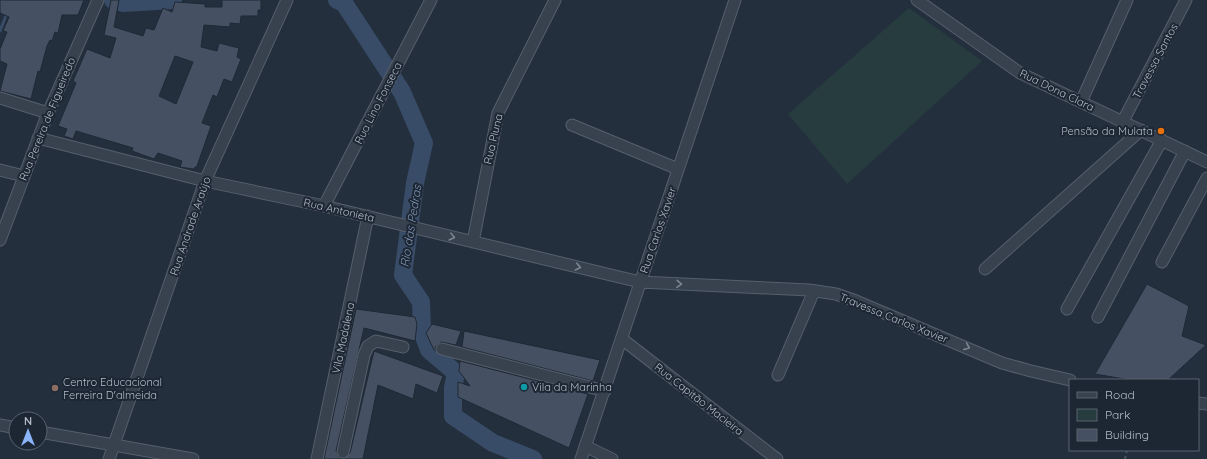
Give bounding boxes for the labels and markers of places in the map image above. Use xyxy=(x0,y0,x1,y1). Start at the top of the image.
place label: Pensão da Mulata xyxy=(1061,124,1153,138)
marker: Pensão da Mulata xyxy=(1156,126,1166,136)
place label: Centro Educacional Ferreira D'almeida xyxy=(63,375,162,402)
place label: Vila da Marinha xyxy=(532,380,612,394)
marker: Vila da Marinha xyxy=(519,382,529,392)
marker: Centro Educacional Ferreira D'almeida xyxy=(50,383,60,393)

